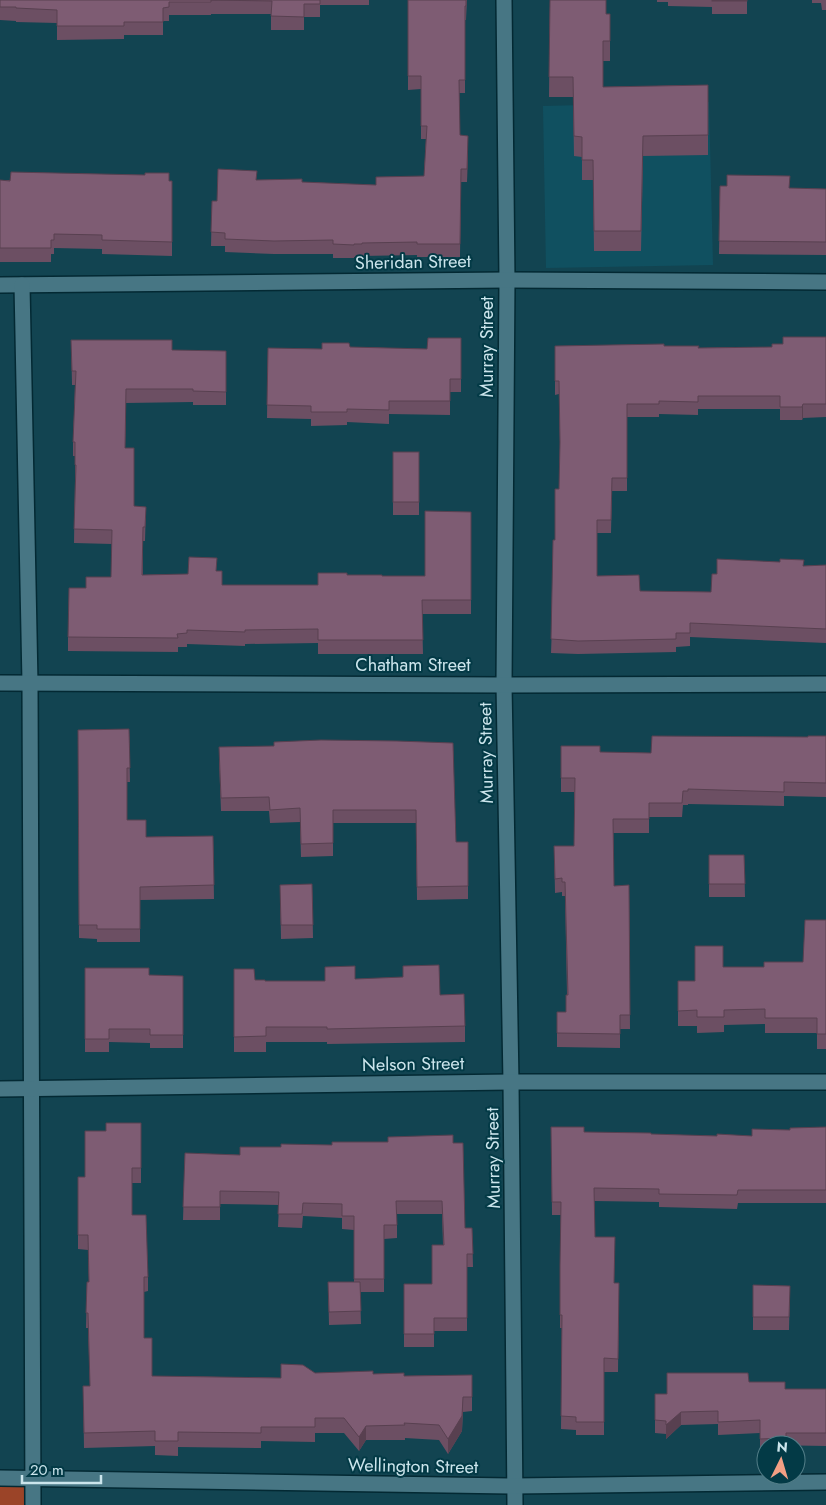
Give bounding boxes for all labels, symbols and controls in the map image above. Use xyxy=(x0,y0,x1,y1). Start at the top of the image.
street label: Sheridan Street xyxy=(355,248,472,276)
street label: Murray Street xyxy=(474,296,500,398)
street label: Chatham Street xyxy=(355,652,471,678)
street label: Murray Street xyxy=(472,701,500,804)
street label: Nelson Street xyxy=(362,1050,465,1078)
street label: Murray Street xyxy=(479,1106,507,1209)
north arrow xyxy=(756,1435,806,1485)
text: N xyxy=(776,1437,789,1457)
scale bar xyxy=(22,1452,101,1484)
street label: Wellington Street xyxy=(348,1452,479,1480)
text: 20 m xyxy=(30,1459,64,1481)

